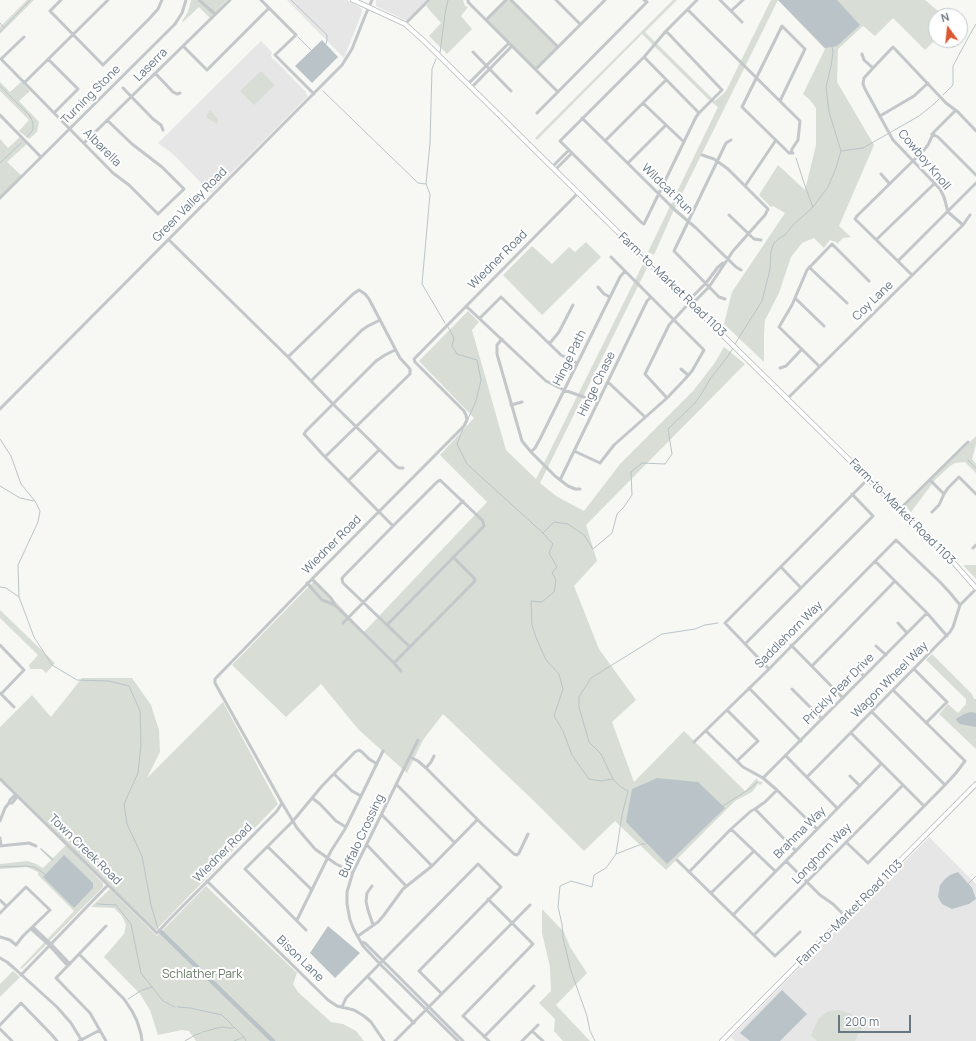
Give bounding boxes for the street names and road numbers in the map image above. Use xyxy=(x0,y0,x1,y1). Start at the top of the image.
street label: Laserra xyxy=(131,45,171,85)
street label: Turning Stone xyxy=(58,62,124,128)
street label: Albarella xyxy=(80,126,124,170)
street label: Cowboy Knoll xyxy=(895,127,953,193)
street label: Wildcat Run xyxy=(638,161,696,217)
street label: Green Valley Road xyxy=(150,165,230,245)
street label: Wiedner Road xyxy=(466,228,530,292)
street label: Farm-to-Market Road 1103 xyxy=(615,230,729,340)
street label: Coy Lane xyxy=(850,278,896,324)
street label: Hinge Path xyxy=(550,328,590,388)
street label: Hinge Chase xyxy=(575,349,619,419)
street label: Farm-to-Market Road 1103 xyxy=(846,456,958,568)
street label: Wiedner Road xyxy=(300,513,364,577)
street label: Saddlehorn Way xyxy=(752,598,826,672)
street label: Wagon Wheel Way xyxy=(849,639,931,721)
street label: Prickly Pear Drive xyxy=(801,651,877,727)
street label: Buffalo Crossing xyxy=(336,792,388,880)
street label: Brahma Way xyxy=(771,804,829,862)
street label: Town Creek Road xyxy=(46,812,124,888)
street label: Wiedner Road xyxy=(191,821,255,885)
street label: Longhorn Way xyxy=(789,821,855,887)
street label: Farm-to-Market Road 1103 xyxy=(794,857,906,969)
street label: Bison Lane xyxy=(273,933,327,985)

